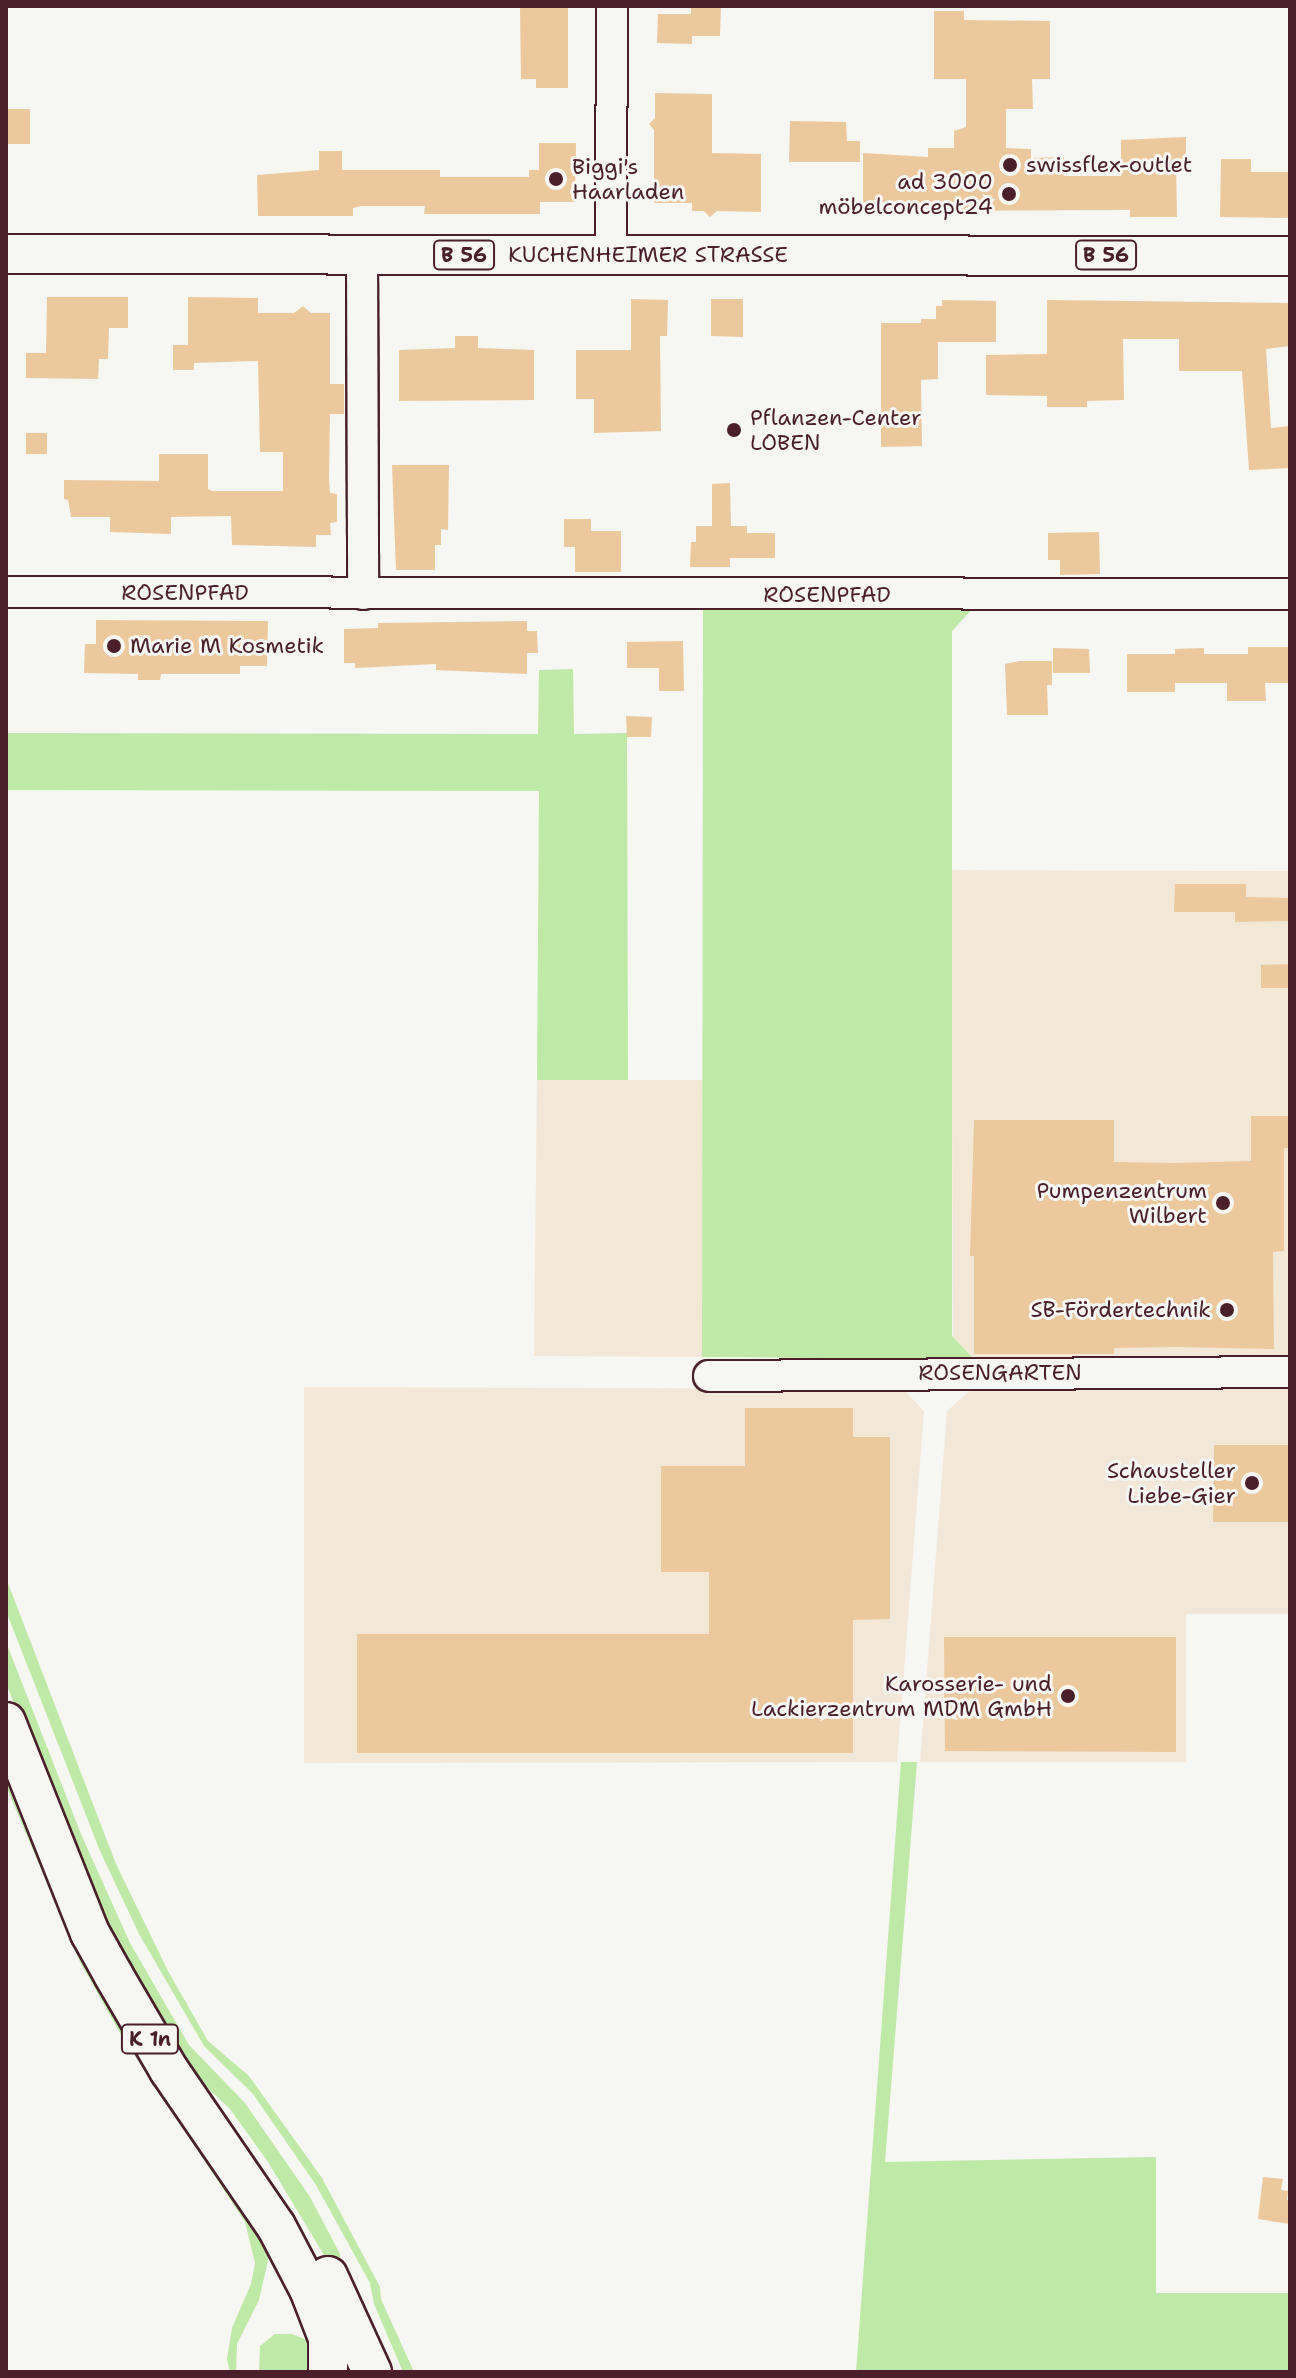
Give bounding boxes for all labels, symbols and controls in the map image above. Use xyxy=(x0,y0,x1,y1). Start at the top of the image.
place label: swissflex-outlet xyxy=(1026,152,1192,178)
place label: Biggi's Haarladen xyxy=(572,153,684,204)
marker: swissflex-outlet xyxy=(1001,156,1019,174)
place label: ad 3000 möbelconcept24 xyxy=(818,168,993,220)
marker: Biggi's Haarladen xyxy=(547,170,565,188)
marker: ad 3000 möbelconcept24 xyxy=(1000,185,1018,203)
road number: B 56 xyxy=(432,239,496,271)
road number: B 56 xyxy=(1074,239,1138,271)
street label: KUCHENHEIMER STRASSE xyxy=(508,242,788,268)
place label: Pflanzen-Center LOBEN xyxy=(750,404,921,456)
marker: Pflanzen-Center LOBEN xyxy=(725,421,743,439)
street label: ROSENPFAD xyxy=(121,580,249,606)
street label: ROSENPFAD xyxy=(763,582,891,608)
place label: Marie M Kosmetik xyxy=(130,633,324,659)
marker: Marie M Kosmetik xyxy=(105,637,123,655)
place label: Pumpenzentrum Wilbert xyxy=(1036,1177,1207,1228)
marker: Pumpenzentrum Wilbert xyxy=(1214,1194,1232,1212)
place label: SB-Fördertechnik xyxy=(1030,1297,1211,1323)
marker: SB-Fördertechnik xyxy=(1218,1301,1236,1319)
street label: ROSENGARTEN xyxy=(918,1360,1082,1386)
place label: Schausteller Liebe-Gier xyxy=(1107,1457,1236,1508)
marker: Schausteller Liebe-Gier xyxy=(1243,1474,1261,1492)
place label: Karosserie- und Lackierzentrum MDM GmbH xyxy=(751,1670,1052,1722)
marker: Karosserie- und Lackierzentrum MDM GmbH xyxy=(1059,1687,1077,1705)
road number: K 1n xyxy=(120,2023,180,2055)

